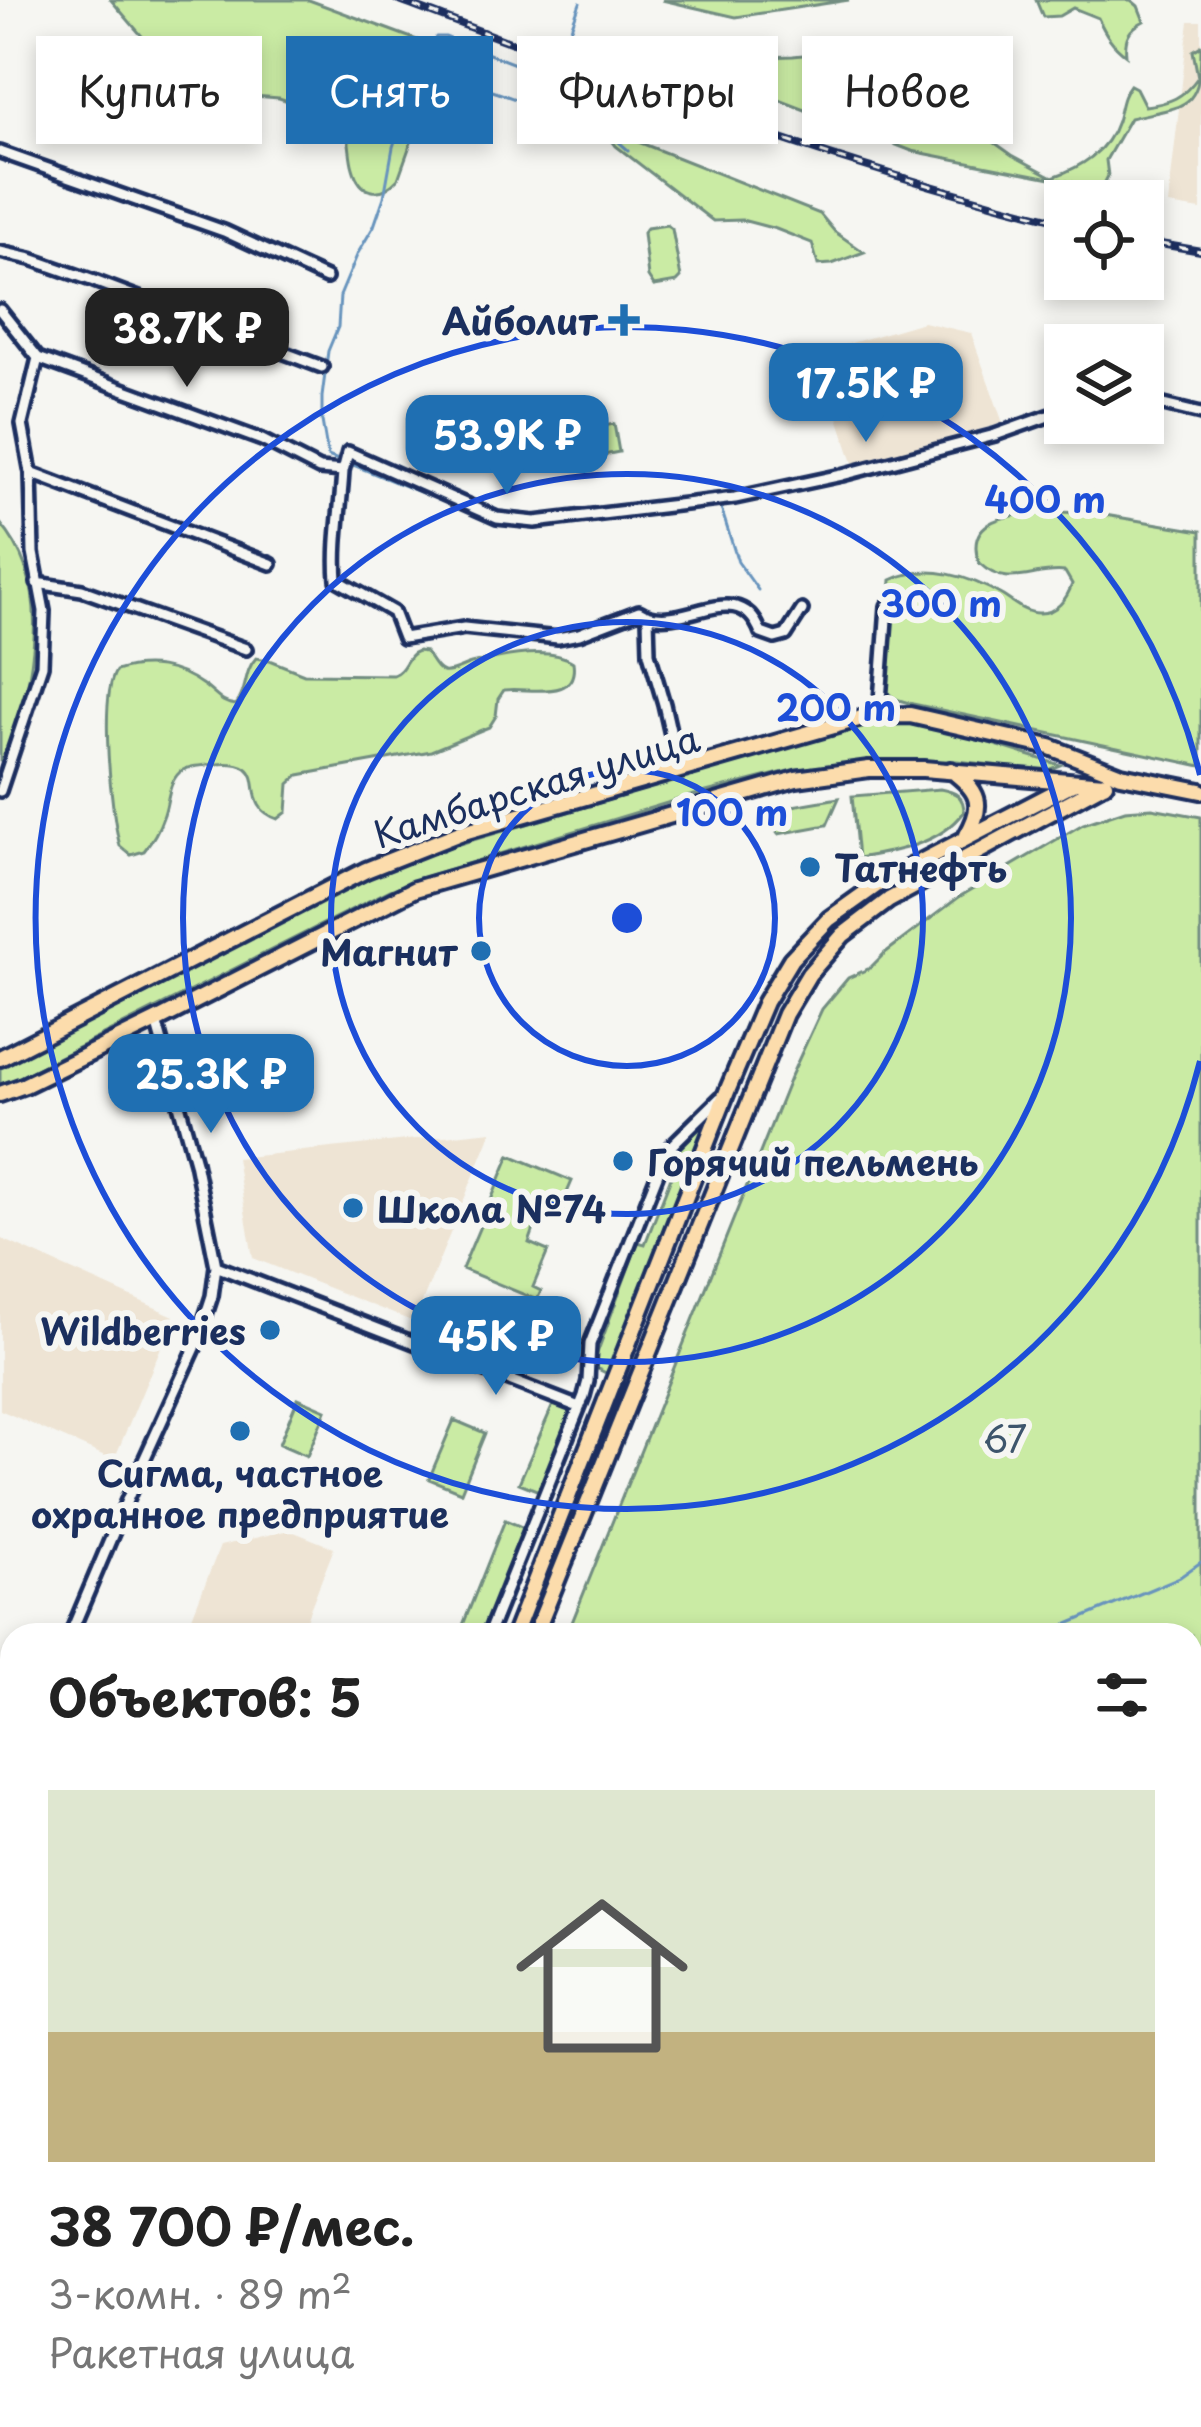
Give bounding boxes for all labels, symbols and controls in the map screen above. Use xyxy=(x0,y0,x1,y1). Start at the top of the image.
chip: Купить xyxy=(36,36,262,144)
chip: Снять xyxy=(286,36,493,144)
chip: Фильтры xyxy=(517,36,778,144)
chip: Новое xyxy=(802,36,1013,144)
map controls xyxy=(1044,180,1164,444)
button: locate xyxy=(1044,180,1164,300)
pin: 38.7K ₽ xyxy=(76,288,298,390)
place label: Айболит xyxy=(442,293,599,347)
text: 38.7K ₽ xyxy=(112,297,262,356)
marker: Айболит xyxy=(608,304,640,336)
button: layers xyxy=(1044,324,1164,444)
pin: 17.5K ₽ xyxy=(755,343,977,445)
text: 17.5K ₽ xyxy=(796,352,936,411)
pin: 53.9K ₽ xyxy=(396,395,618,497)
text: 53.9K ₽ xyxy=(433,404,581,463)
text: 400 m xyxy=(984,471,1106,525)
text: 300 m xyxy=(880,575,1002,629)
text: 200 m xyxy=(776,679,896,733)
street label: Камбарская улица xyxy=(366,710,706,860)
text: 100 m xyxy=(676,784,788,838)
place label: Татнефть xyxy=(834,840,1007,894)
marker: Татнефть xyxy=(797,854,823,880)
centre of rings xyxy=(606,897,648,939)
place label: Магнит xyxy=(320,924,459,978)
marker: Магнит xyxy=(468,938,494,964)
pin: 25.3K ₽ xyxy=(100,1034,322,1136)
text: 25.3K ₽ xyxy=(135,1043,287,1102)
place label: Горячий пельмень xyxy=(647,1134,979,1188)
marker: Горячий пельмень xyxy=(610,1148,636,1174)
place label: Школа №74 xyxy=(377,1181,606,1235)
marker: Школа №74 xyxy=(340,1195,366,1221)
pin: 45K ₽ xyxy=(412,1296,580,1398)
place label: Wildberries xyxy=(40,1303,246,1357)
text: 45K ₽ xyxy=(438,1305,554,1364)
marker: Wildberries xyxy=(257,1317,283,1343)
park label: 67 xyxy=(983,1411,1027,1465)
marker: Сигма, частное охранное предприятие xyxy=(227,1418,253,1444)
place label: Сигма, частное охранное предприятие xyxy=(31,1445,449,1540)
text: Объектов: 5 xyxy=(48,1657,362,1734)
icon: filters xyxy=(1089,1662,1155,1728)
icon: home xyxy=(494,1868,710,2084)
text: 38 700 ₽/мес. xyxy=(48,2186,415,2263)
text: 3-комн. · 89 m² xyxy=(48,2263,352,2322)
text: Ракетная улица xyxy=(48,2322,354,2381)

